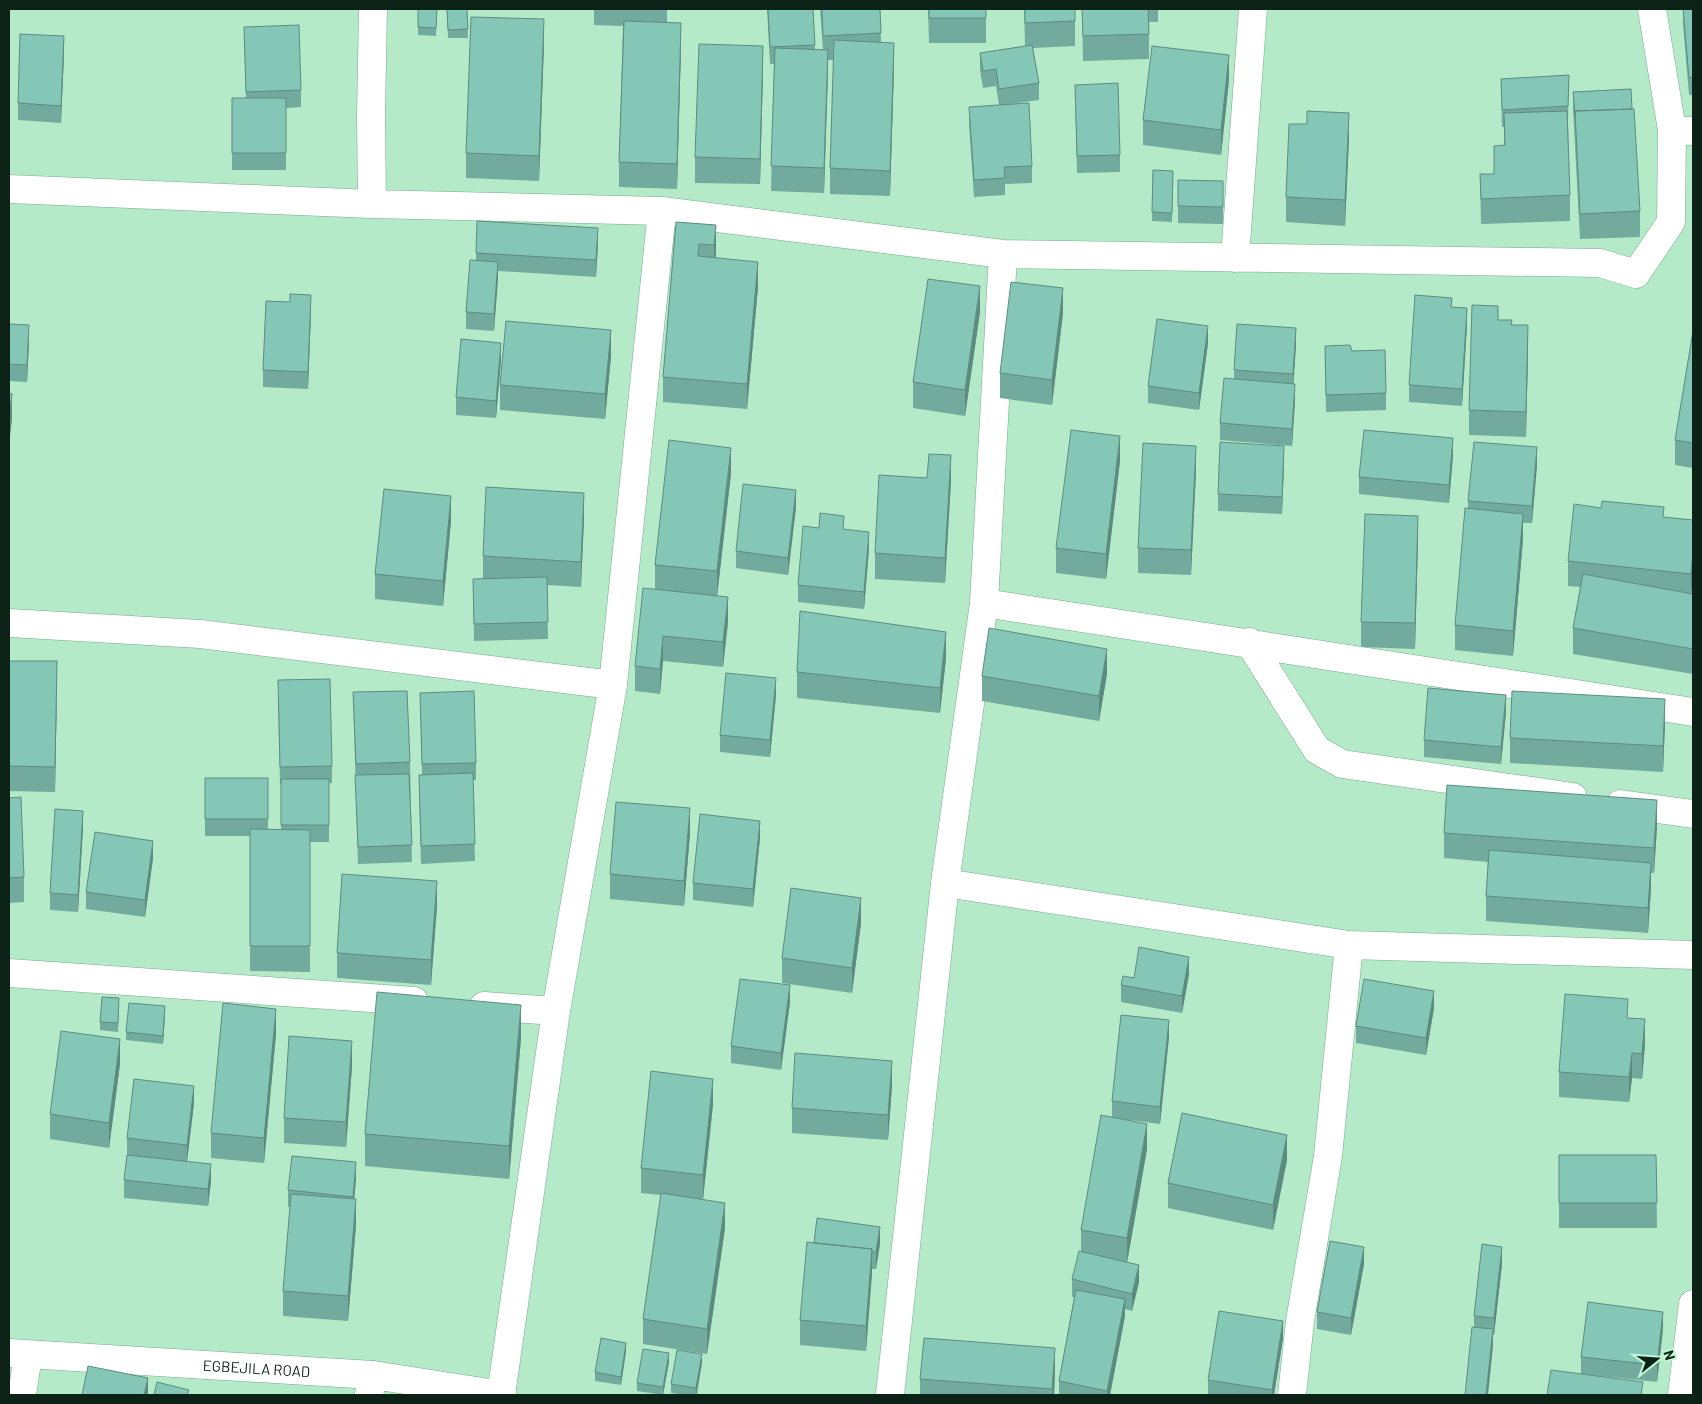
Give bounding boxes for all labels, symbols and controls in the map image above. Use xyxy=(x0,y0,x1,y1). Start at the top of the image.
north arrow xyxy=(1632,1334,1682,1384)
text: N xyxy=(1660,1348,1679,1362)
street label: EGBEJILA ROAD xyxy=(202,1356,311,1380)

